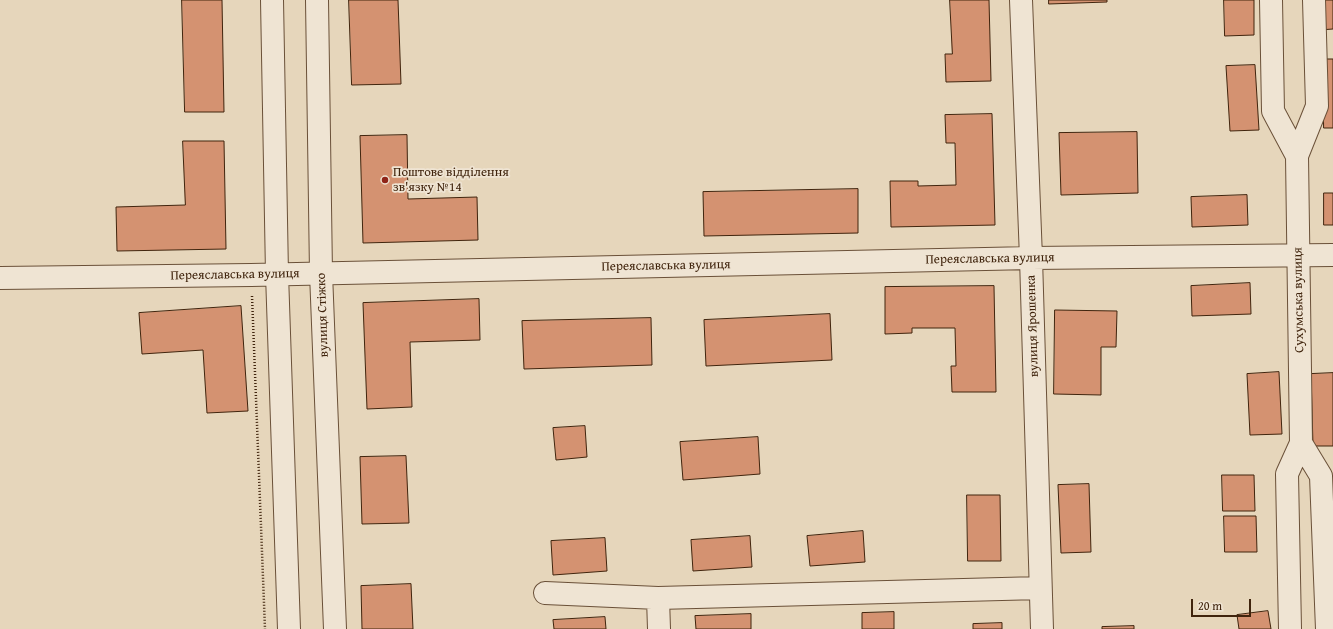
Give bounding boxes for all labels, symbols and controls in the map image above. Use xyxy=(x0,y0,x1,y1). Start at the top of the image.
place label: Поштове відділення зв'язку №14 xyxy=(393,165,509,196)
marker: Поштове відділення зв'язку №14 xyxy=(380,175,390,185)
street label: Сухумська вулиця xyxy=(1290,247,1308,353)
street label: Переяславська вулиця xyxy=(925,250,1055,268)
street label: Переяславська вулиця xyxy=(601,257,731,275)
street label: Переяславська вулиця xyxy=(170,266,300,284)
street label: вулиця Стіжко xyxy=(314,272,332,358)
street label: вулиця Ярошенка xyxy=(1023,275,1043,377)
scale bar xyxy=(1193,591,1253,617)
text: 20 m xyxy=(1198,597,1222,614)

